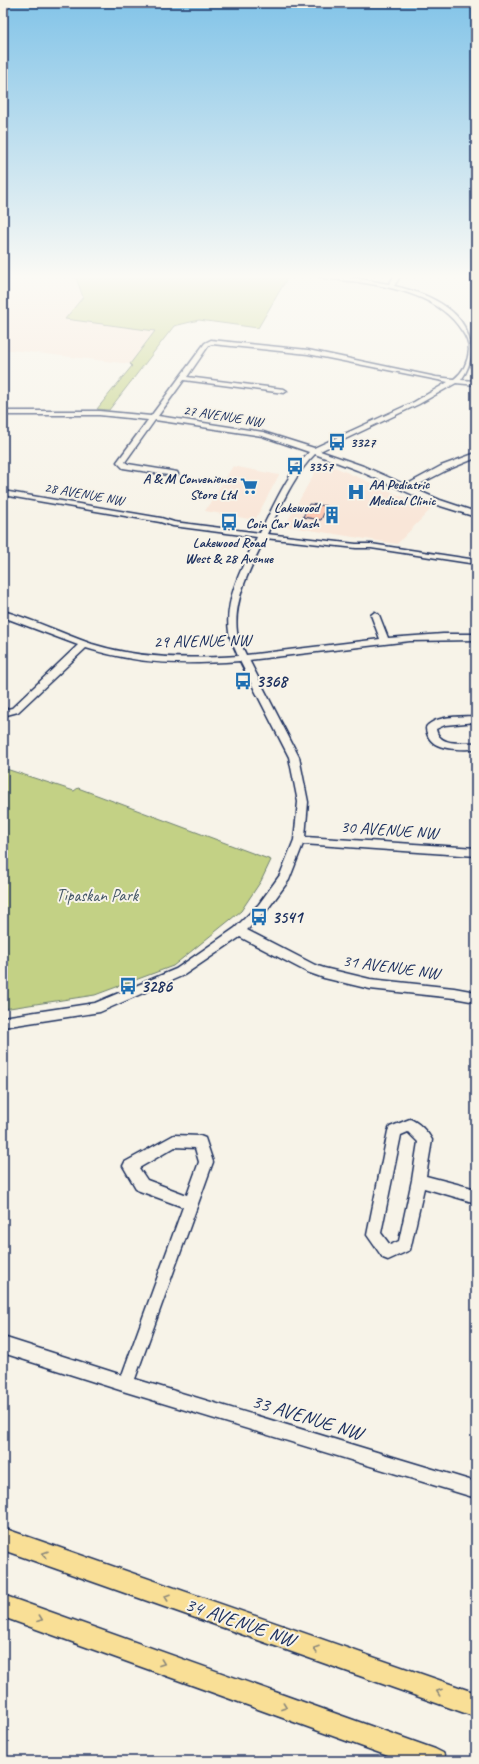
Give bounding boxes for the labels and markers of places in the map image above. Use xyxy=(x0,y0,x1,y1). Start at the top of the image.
bus stop icon: 3327 xyxy=(327,432,347,452)
place label: 3327 xyxy=(350,434,377,451)
bus stop icon: 3357 xyxy=(285,456,305,476)
place label: 3357 xyxy=(308,458,335,475)
place label: A & M Convenience Store Ltd xyxy=(143,470,238,503)
supermarket icon: A & M Convenience Store Ltd xyxy=(239,476,259,496)
place label: AA Pediatric Medical Clinic xyxy=(369,476,436,509)
hospital icon: AA Pediatric Medical Clinic xyxy=(346,482,366,502)
place label: Lakewood Coin Car Wash xyxy=(246,499,321,532)
building icon: Lakewood Coin Car Wash xyxy=(322,505,342,525)
bus stop icon: Lakewood Road West & 28 Avenue xyxy=(219,512,239,532)
place label: Lakewood Road West & 28 Avenue xyxy=(185,534,274,567)
bus stop icon: 3368 xyxy=(233,671,253,691)
place label: 3368 xyxy=(256,671,289,692)
bus stop icon: 3541 xyxy=(249,907,269,927)
place label: 3541 xyxy=(272,907,305,928)
bus stop icon: 3286 xyxy=(118,976,138,996)
place label: 3286 xyxy=(141,976,173,997)

